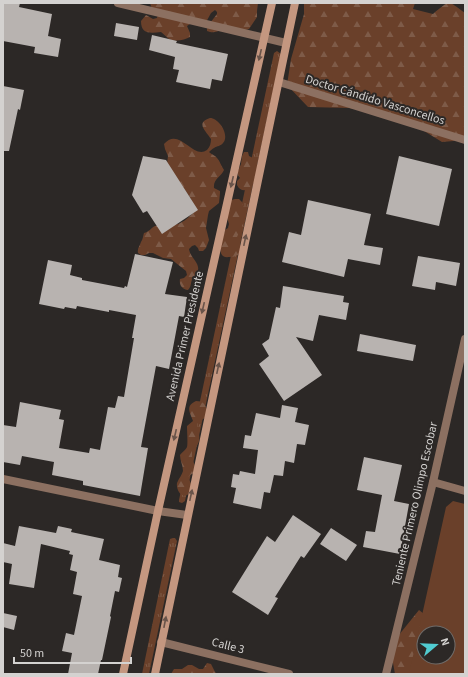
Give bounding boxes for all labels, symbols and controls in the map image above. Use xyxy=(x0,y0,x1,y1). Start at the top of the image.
one-way arrow xyxy=(257,49,263,61)
street label: Doctor Cándido Vasconcellos xyxy=(303,71,447,129)
one-way arrow xyxy=(228,175,234,188)
one-way arrow xyxy=(243,234,249,247)
street label: Avenida Primer Presidente xyxy=(162,269,208,403)
one-way arrow xyxy=(200,302,206,315)
one-way arrow xyxy=(216,361,222,374)
street label: Teniente Primero Olimpo Escobar xyxy=(388,419,442,588)
one-way arrow xyxy=(171,429,177,441)
one-way arrow xyxy=(189,489,195,501)
one-way arrow xyxy=(163,616,169,628)
north arrow xyxy=(416,625,456,665)
street label: Calle 3 xyxy=(210,634,246,658)
text: N xyxy=(437,636,453,648)
scale bar xyxy=(14,639,131,665)
text: 50 m xyxy=(20,645,44,662)

